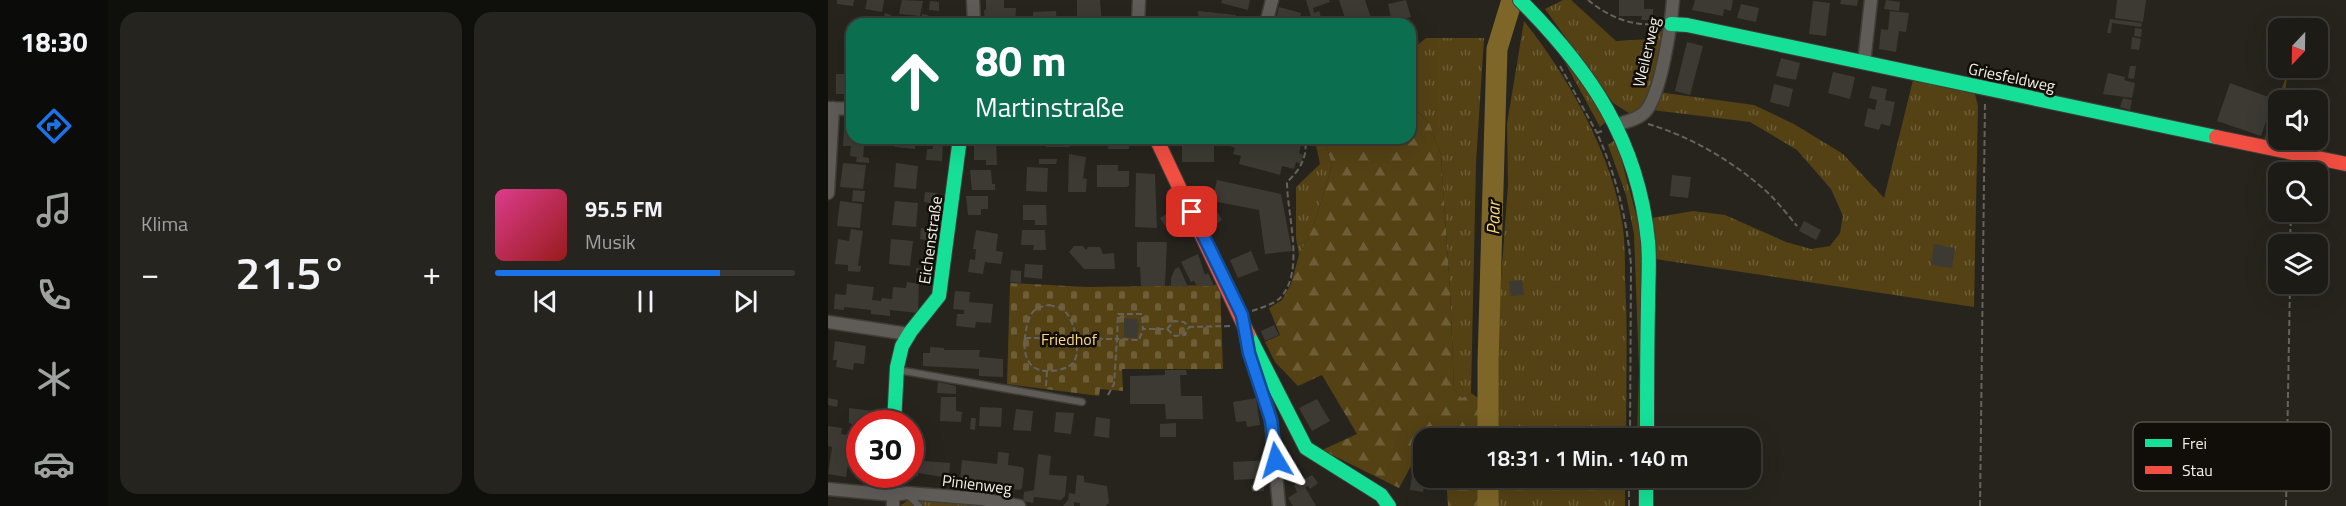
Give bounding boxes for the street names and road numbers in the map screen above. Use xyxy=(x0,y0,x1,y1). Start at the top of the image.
street label: Weilerweg xyxy=(1626,15,1666,89)
street label: Griesfeldweg xyxy=(1966,56,2058,98)
street label: Eichenstraße xyxy=(912,195,948,285)
street label: Pinienweg xyxy=(941,468,1013,500)

